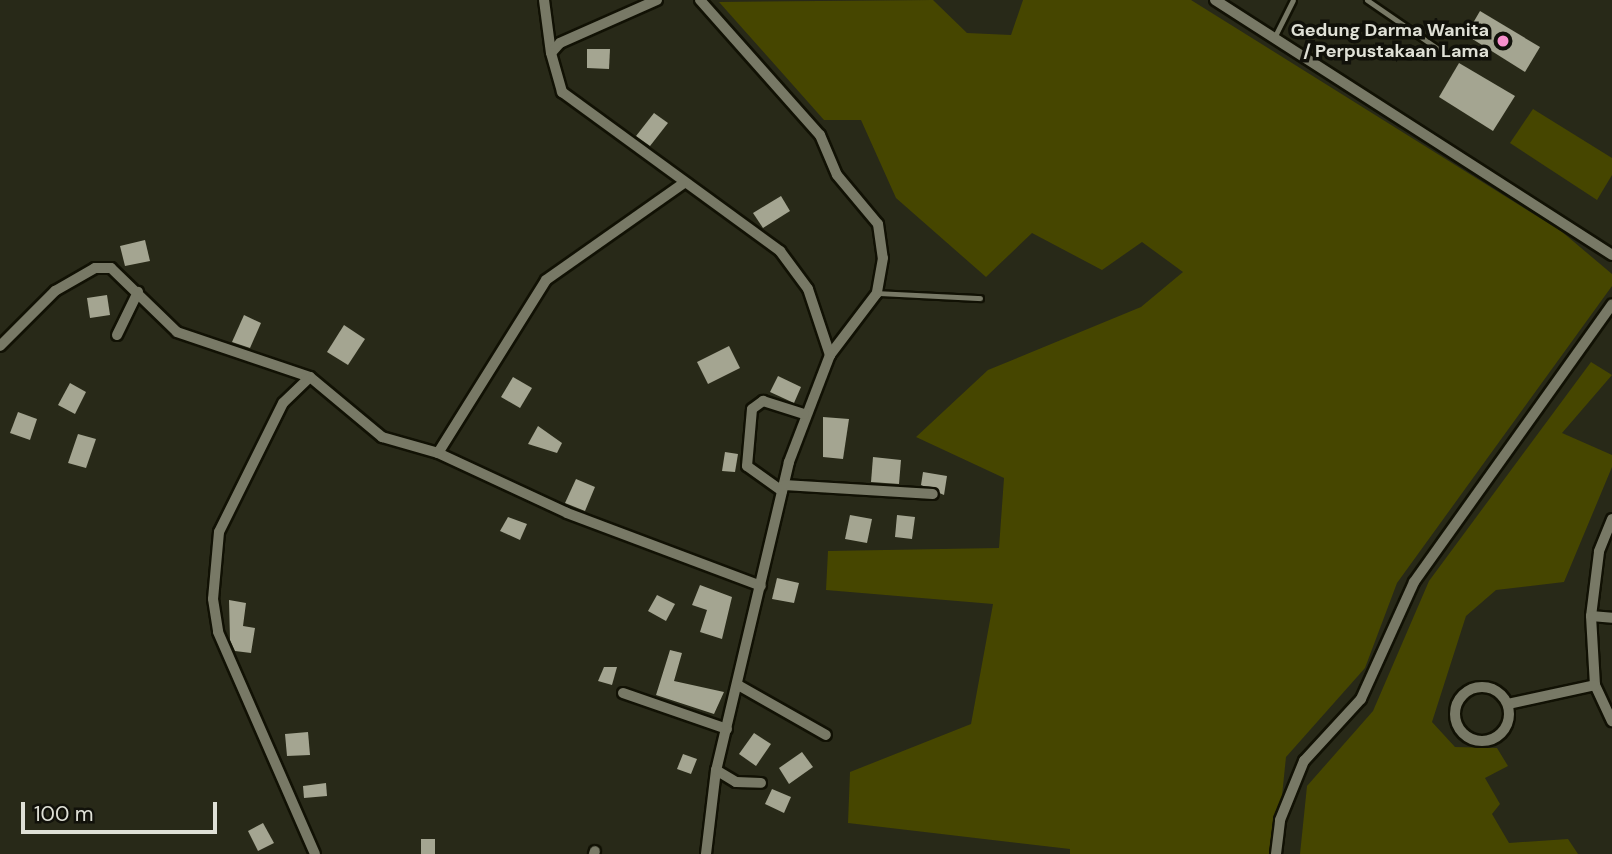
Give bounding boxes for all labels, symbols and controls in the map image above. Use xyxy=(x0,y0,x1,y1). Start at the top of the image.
place label: Gedung Darma Wanita / Perpustakaan Lama xyxy=(1291,20,1489,62)
marker: Gedung Darma Wanita / Perpustakaan Lama xyxy=(1495,33,1511,49)
scale bar xyxy=(24,788,220,832)
text: 100 m xyxy=(34,800,94,828)

